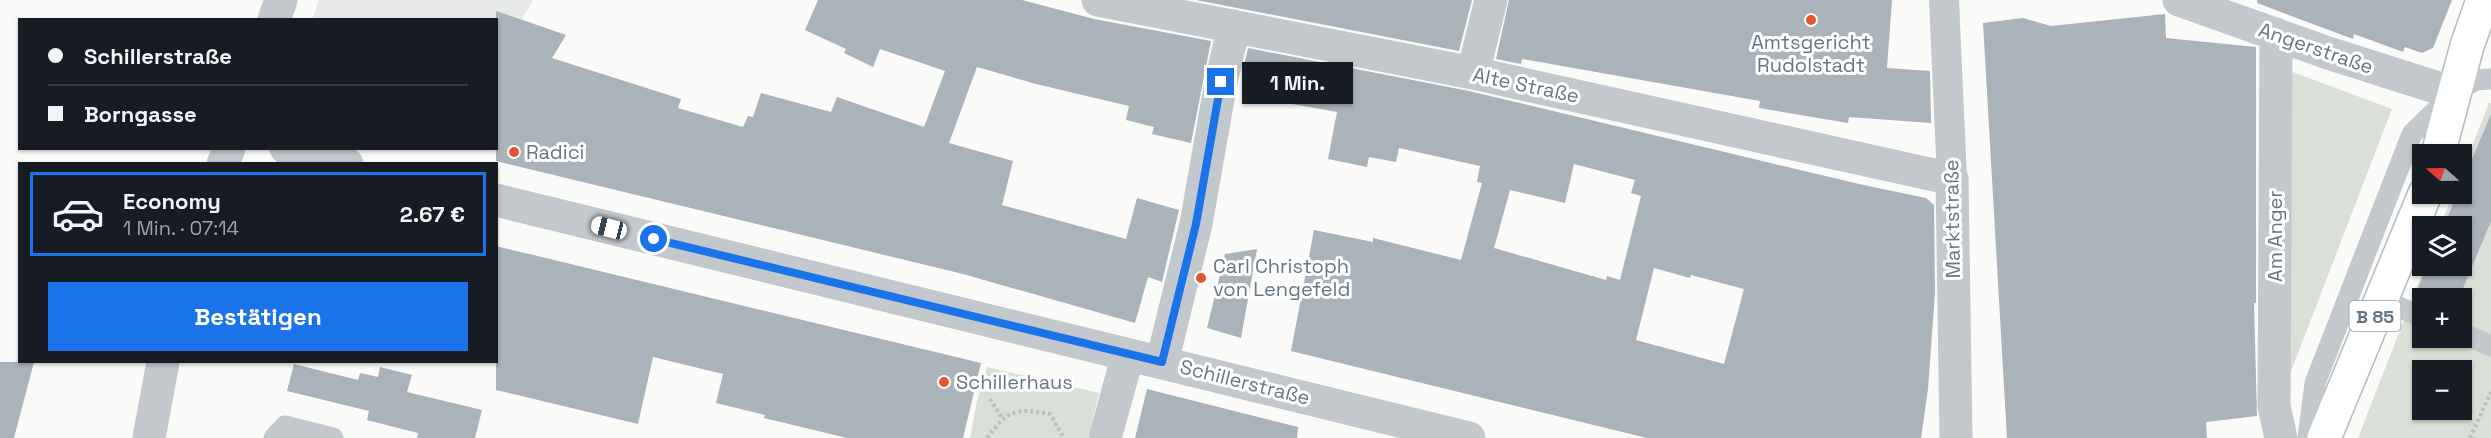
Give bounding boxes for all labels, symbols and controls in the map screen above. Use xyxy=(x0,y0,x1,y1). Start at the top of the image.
marker: Amtsgericht Rudolstadt xyxy=(1804,13,1818,27)
street label: Angerstraße xyxy=(2255,16,2377,80)
place label: Amtsgericht Rudolstadt xyxy=(1751,29,1871,78)
text: Schillerstraße xyxy=(84,42,232,70)
callout: 1 Min. xyxy=(1242,61,1353,103)
street label: Alte Straße xyxy=(1471,61,1581,109)
route end xyxy=(1207,68,1234,95)
text: 1 Min. xyxy=(1270,70,1325,96)
text: Borngasse xyxy=(84,100,197,128)
place label: Radici xyxy=(526,139,585,165)
north arrow xyxy=(2412,144,2472,204)
map controls xyxy=(2412,144,2472,420)
marker: Radici xyxy=(507,145,521,159)
street label: Marktstraße xyxy=(1938,159,1966,279)
icon: car xyxy=(51,187,105,241)
text: Economy xyxy=(123,187,221,215)
street label: Am Anger xyxy=(2262,190,2288,282)
text: 2.67 € xyxy=(400,200,465,228)
text: 1 Min. · 07:14 xyxy=(123,215,239,241)
car xyxy=(589,215,629,241)
button: layers xyxy=(2412,216,2472,276)
route start xyxy=(640,225,667,252)
place label: Carl Christoph von Lengefeld xyxy=(1213,253,1350,302)
marker: Carl Christoph von Lengefeld xyxy=(1194,271,1208,285)
button: Bestätigen xyxy=(48,282,468,351)
button: + xyxy=(2412,288,2472,348)
road number: B 85 xyxy=(2350,301,2400,331)
street label: Schillerstraße xyxy=(1177,353,1313,411)
button: − xyxy=(2412,360,2472,420)
place label: Schillerhaus xyxy=(956,369,1073,395)
marker: Schillerhaus xyxy=(937,375,951,389)

